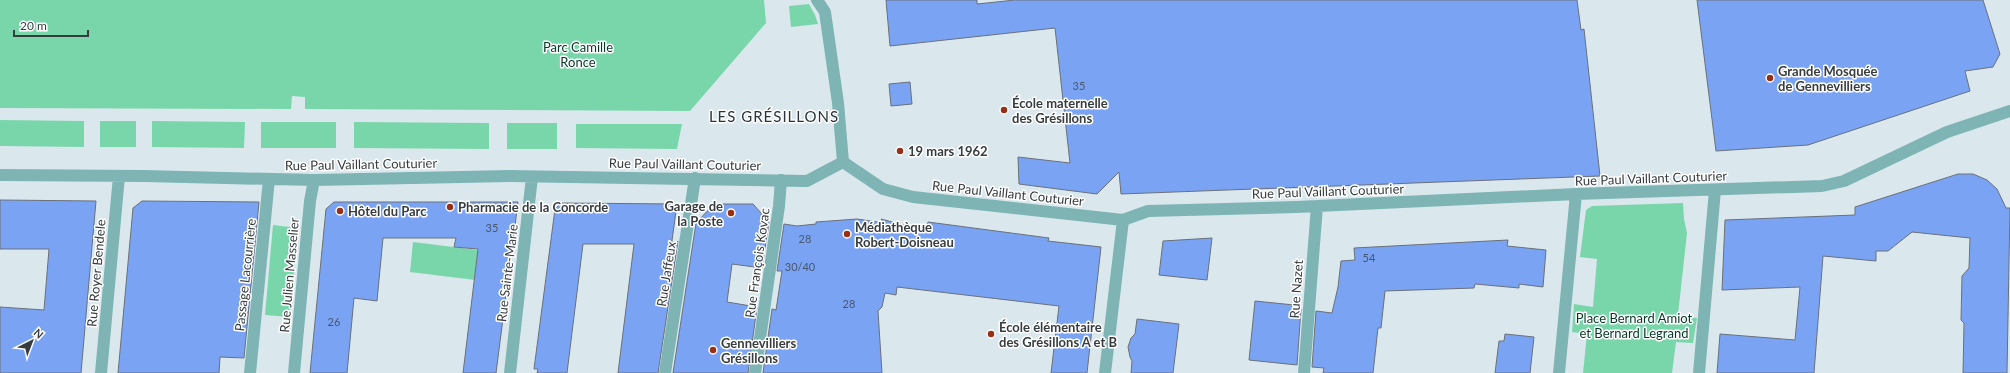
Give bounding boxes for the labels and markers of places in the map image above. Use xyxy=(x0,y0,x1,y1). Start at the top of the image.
place label: Grande Mosquée de Gennevilliers xyxy=(1778,63,1877,94)
marker: Grande Mosquée de Gennevilliers xyxy=(1765,73,1775,83)
place label: École maternelle des Grésillons xyxy=(1012,95,1108,126)
marker: École maternelle des Grésillons xyxy=(999,105,1009,115)
place label: 19 mars 1962 xyxy=(908,143,988,159)
marker: 19 mars 1962 xyxy=(895,146,905,156)
place label: Garage de la Poste xyxy=(664,198,723,229)
place label: Pharmacie de la Concorde xyxy=(458,199,608,215)
marker: Pharmacie de la Concorde xyxy=(445,202,455,212)
place label: Hôtel du Parc xyxy=(348,203,427,219)
marker: Hôtel du Parc xyxy=(335,206,345,216)
marker: Garage de la Poste xyxy=(726,208,736,218)
place label: Médiathèque Robert-Doisneau xyxy=(855,219,954,250)
marker: Médiathèque Robert-Doisneau xyxy=(842,229,852,239)
place label: École élémentaire des Grésillons A et B xyxy=(999,319,1117,350)
marker: École élémentaire des Grésillons A et B xyxy=(986,329,996,339)
place label: Gennevilliers Grésillons xyxy=(721,335,796,366)
marker: Gennevilliers Grésillons xyxy=(708,345,718,355)

